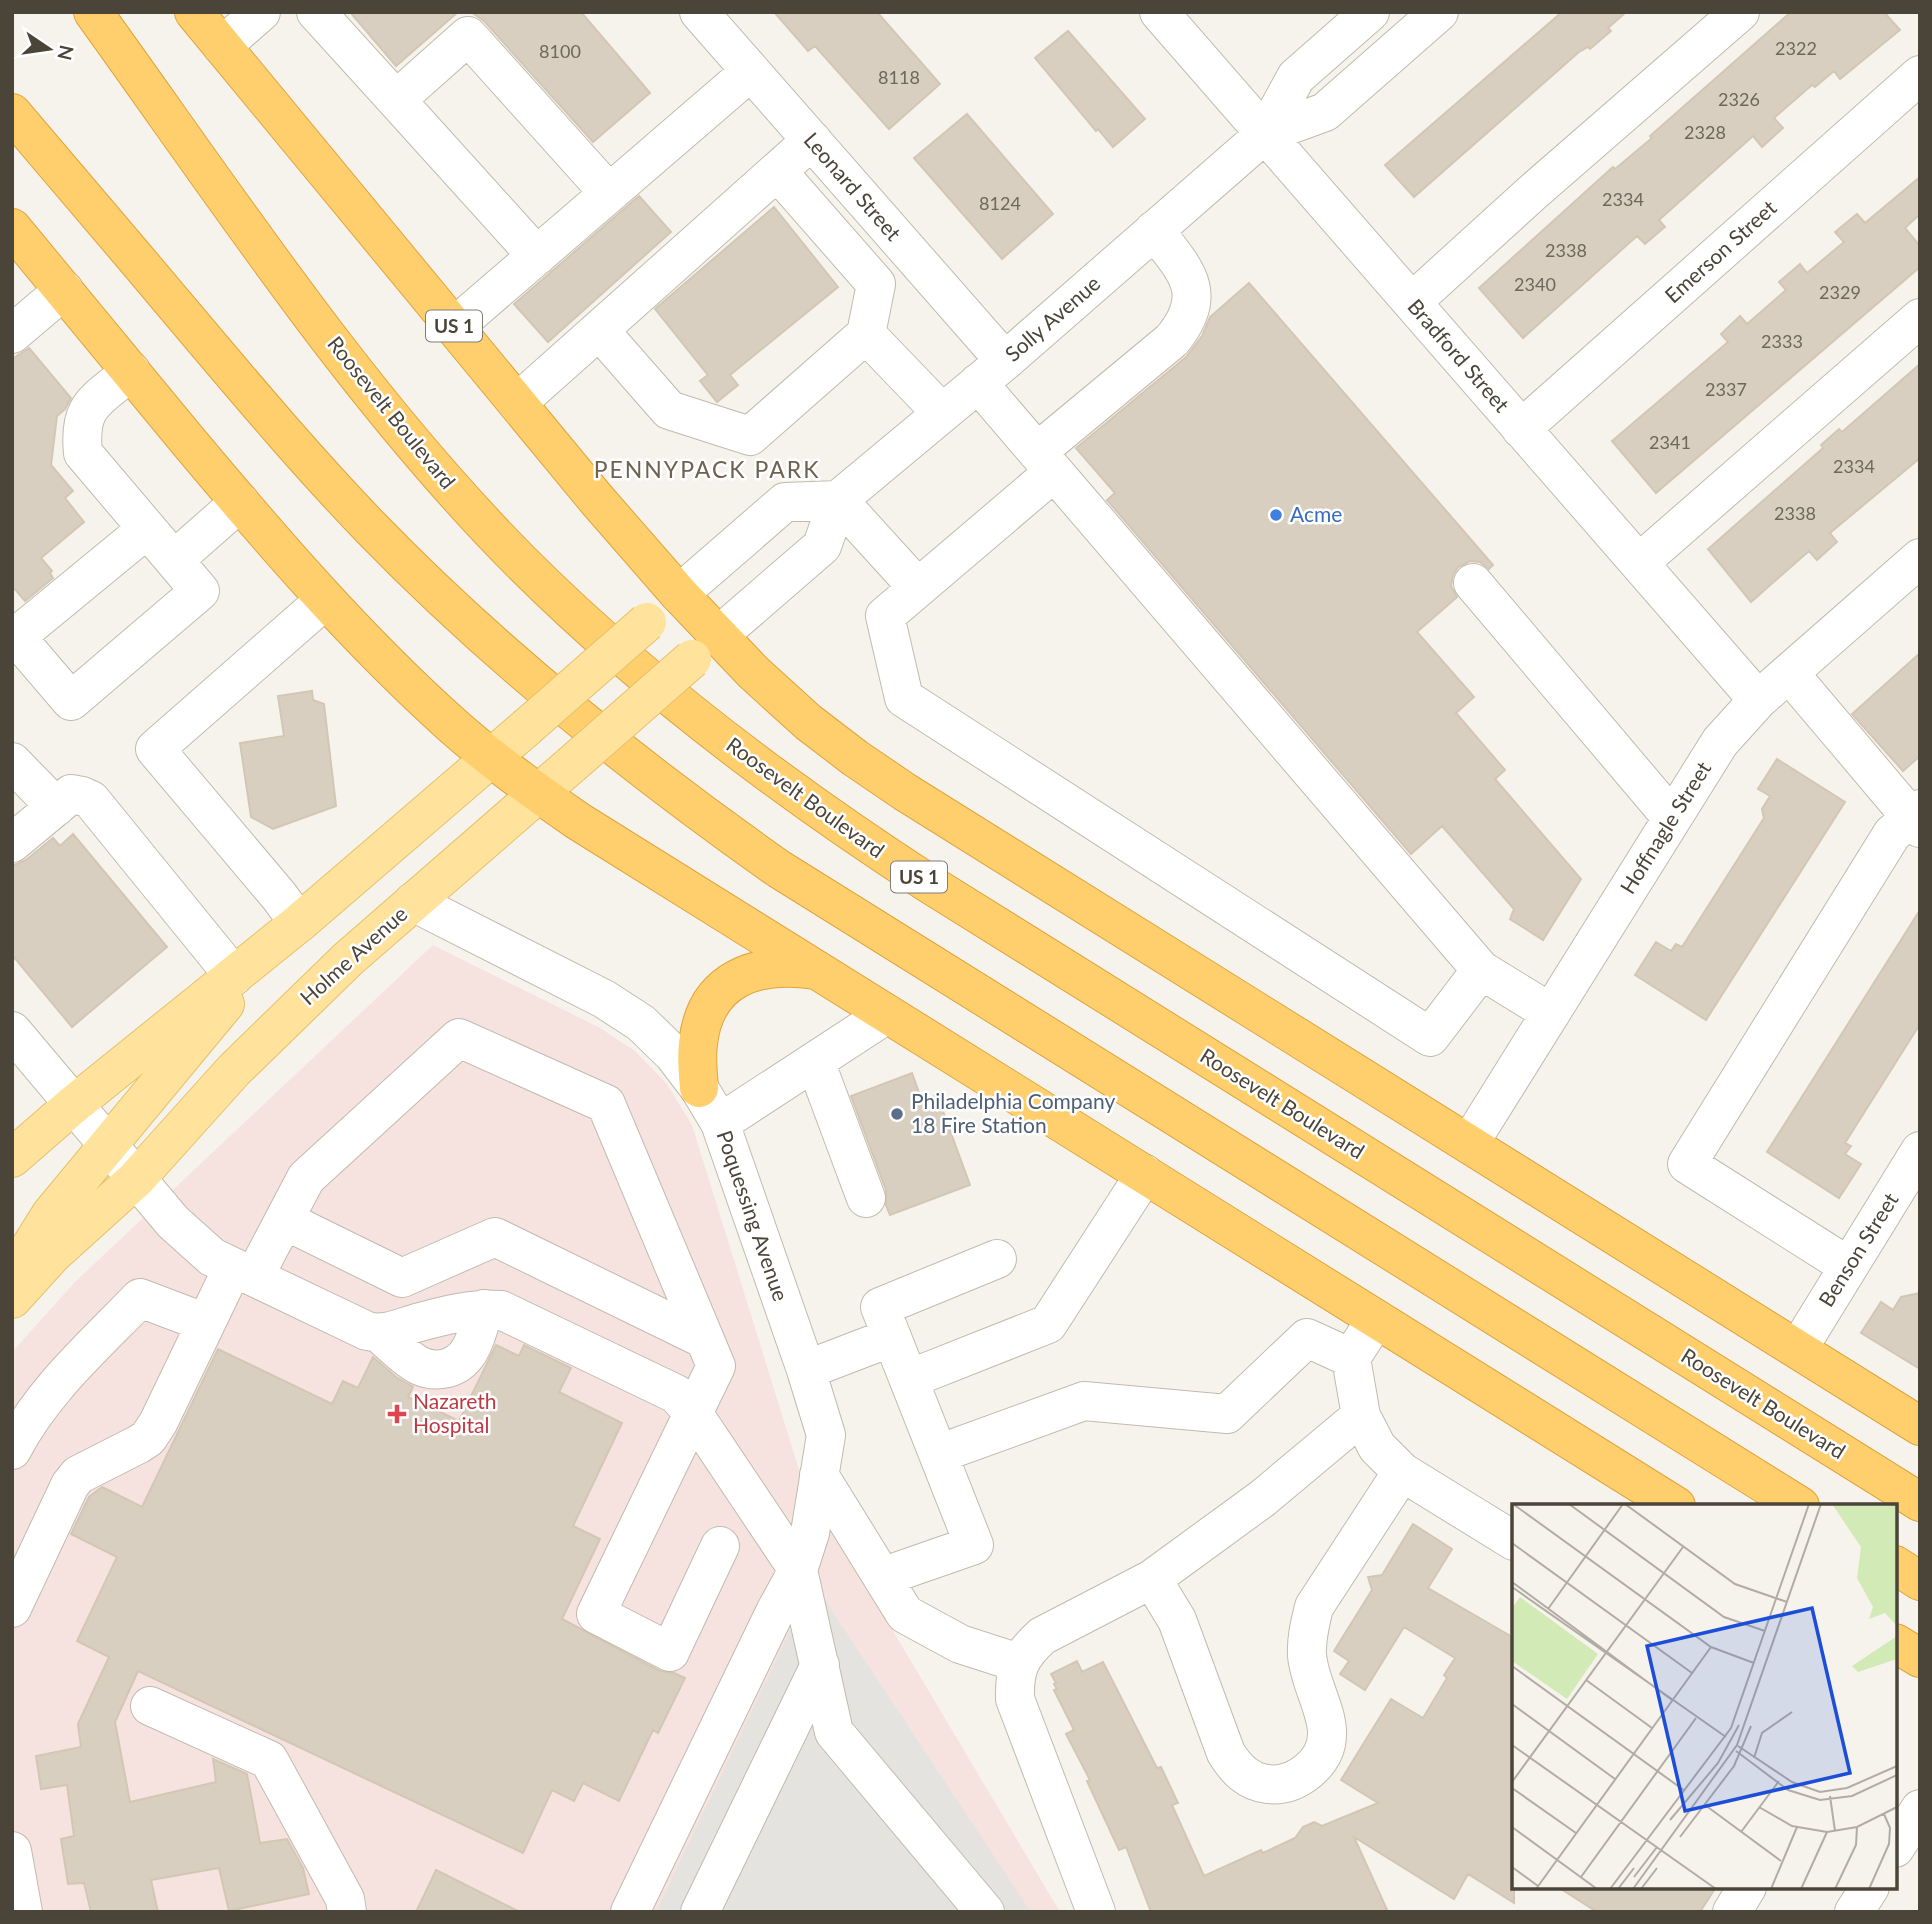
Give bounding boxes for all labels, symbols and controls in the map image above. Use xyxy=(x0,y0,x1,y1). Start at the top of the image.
north arrow xyxy=(14,14,84,84)
house number: 2322 xyxy=(1775,37,1817,59)
house number: 8100 xyxy=(539,40,581,62)
text: N xyxy=(53,43,79,63)
house number: 8118 xyxy=(878,66,920,88)
house number: 2326 xyxy=(1718,88,1760,110)
house number: 2328 xyxy=(1684,121,1726,143)
street label: Leonard Street xyxy=(799,127,907,245)
house number: 2334 xyxy=(1602,188,1644,210)
house number: 8124 xyxy=(979,192,1021,214)
street label: Emerson Street xyxy=(1659,194,1781,307)
house number: 2338 xyxy=(1545,239,1587,261)
street label: Solly Avenue xyxy=(999,270,1105,366)
house number: 2340 xyxy=(1514,273,1556,295)
house number: 2329 xyxy=(1819,281,1861,303)
street label: Bradford Street xyxy=(1403,293,1515,417)
road number: US 1 xyxy=(426,310,482,342)
house number: 2333 xyxy=(1761,330,1803,352)
street label: Roosevelt Boulevard xyxy=(323,331,461,493)
house number: 2337 xyxy=(1705,378,1747,400)
house number: 2341 xyxy=(1649,431,1691,453)
district label: PENNYPACK PARK xyxy=(594,455,820,483)
house number: 2334 xyxy=(1833,455,1875,477)
place label: Acme xyxy=(1290,501,1342,526)
house number: 2338 xyxy=(1774,502,1816,524)
marker: Acme xyxy=(1268,507,1284,523)
street label: Roosevelt Boulevard xyxy=(722,731,890,862)
street label: Hoffnagle Street xyxy=(1614,756,1716,898)
road number: US 1 xyxy=(891,862,947,892)
street label: Holme Avenue xyxy=(294,900,412,1009)
street label: Roosevelt Boulevard xyxy=(1196,1042,1369,1163)
place label: Philadelphia Company 18 Fire Station xyxy=(911,1088,1116,1137)
marker: Philadelphia Company 18 Fire Station xyxy=(889,1106,905,1122)
street label: Poquessing Avenue xyxy=(713,1127,794,1304)
street label: Benson Street xyxy=(1813,1187,1903,1311)
street label: Roosevelt Boulevard xyxy=(1677,1342,1850,1463)
place label: Nazareth Hospital xyxy=(413,1388,497,1437)
marker: Nazareth Hospital xyxy=(387,1404,407,1424)
inset map xyxy=(1512,1504,1897,1889)

